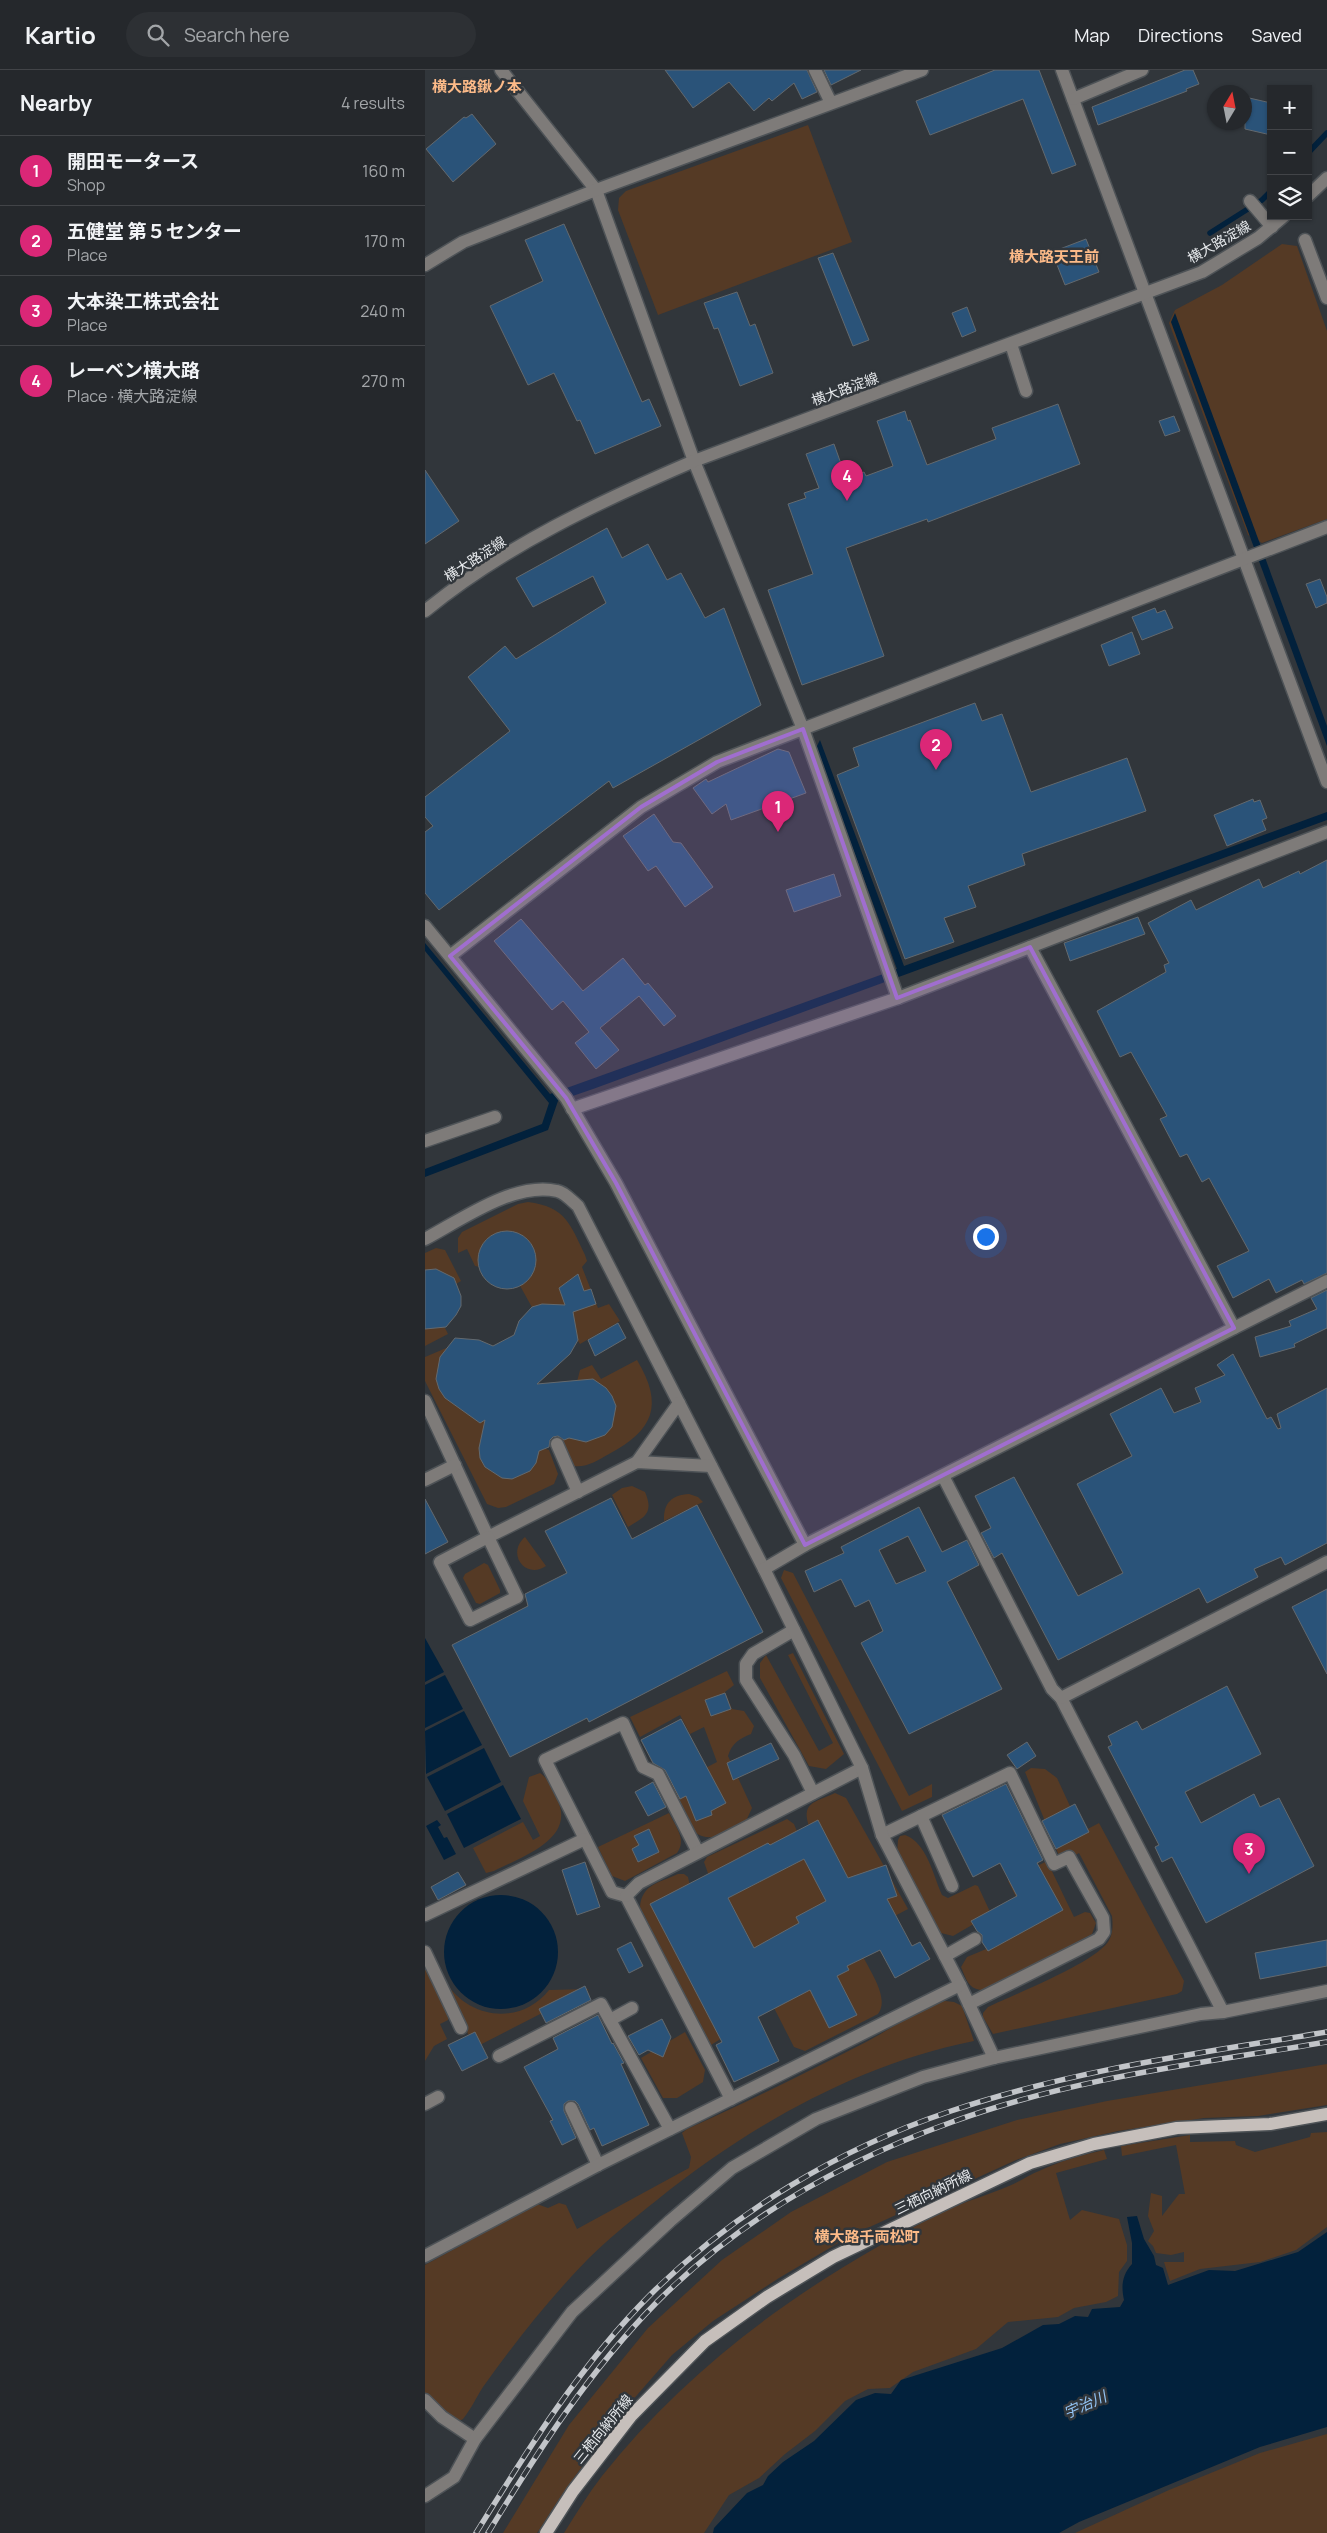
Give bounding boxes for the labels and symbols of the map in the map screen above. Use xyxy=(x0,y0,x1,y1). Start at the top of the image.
district label: 横大路鍬ノ本 xyxy=(432,76,522,97)
north arrow xyxy=(1207,85,1252,130)
street label: 横大路淀線 xyxy=(1184,216,1254,267)
district label: 横大路天王前 xyxy=(1009,246,1099,267)
street label: 横大路淀線 xyxy=(809,368,881,409)
pin: 4 xyxy=(831,460,863,501)
street label: 横大路淀線 xyxy=(440,532,509,586)
pin: 2 xyxy=(920,729,952,770)
pin: 1 xyxy=(762,791,794,832)
your location xyxy=(973,1224,999,1250)
pin: 3 xyxy=(1233,1833,1265,1874)
street label: 三栖向納所線 xyxy=(891,2165,975,2219)
district label: 横大路千両松町 xyxy=(814,2226,920,2247)
water label: 宇治川 xyxy=(1060,2385,1111,2423)
street label: 三栖向納所線 xyxy=(569,2390,636,2467)

